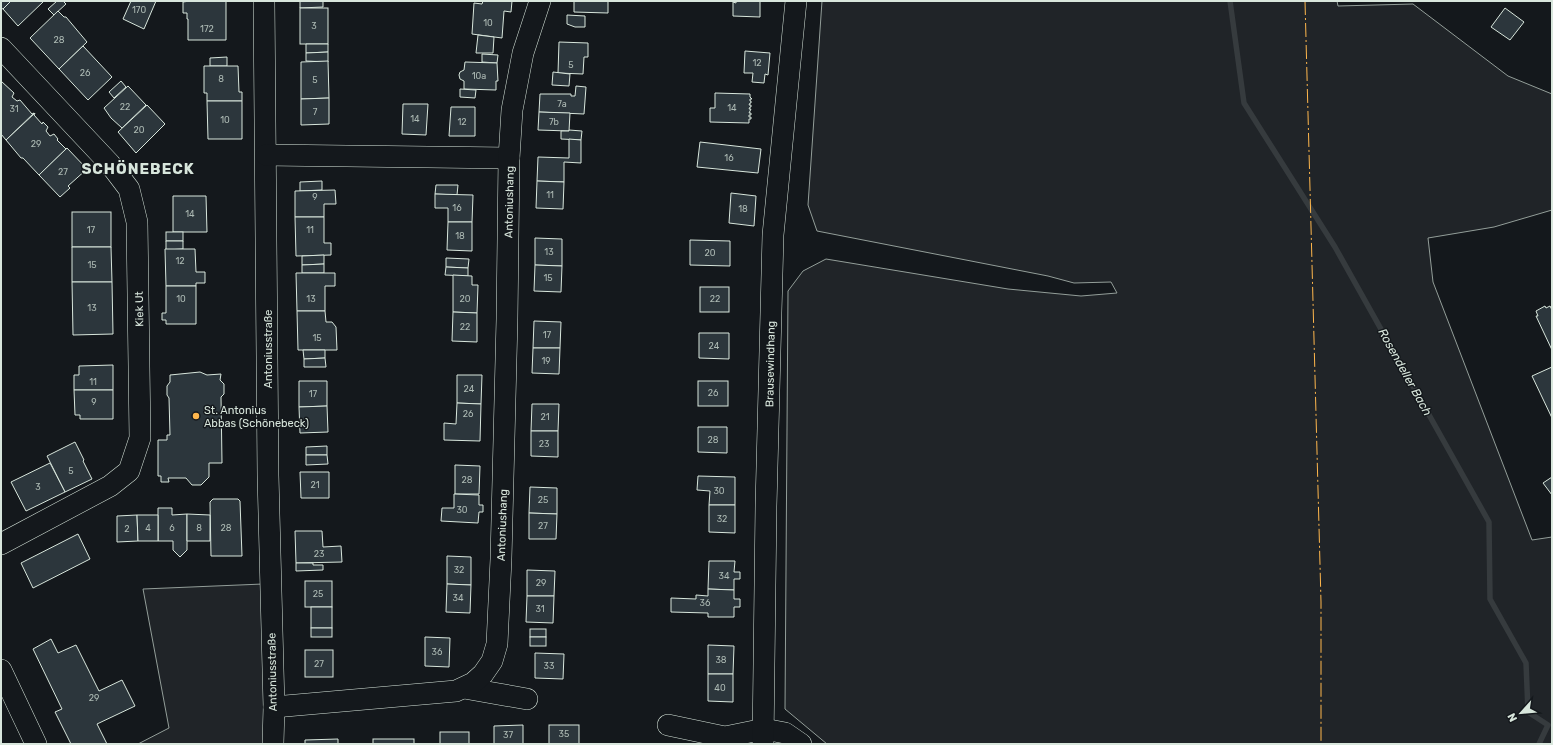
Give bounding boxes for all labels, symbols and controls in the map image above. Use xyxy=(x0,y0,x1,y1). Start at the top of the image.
house number: 170 xyxy=(132,5,146,15)
house number: 10 xyxy=(483,18,493,28)
house number: 3 xyxy=(311,21,317,31)
house number: 172 xyxy=(200,24,214,34)
house number: 28 xyxy=(53,35,65,45)
house number: 12 xyxy=(752,58,762,68)
house number: 5 xyxy=(568,60,574,70)
house number: 26 xyxy=(80,68,91,78)
house number: 10a xyxy=(472,71,486,81)
house number: 8 xyxy=(218,74,224,84)
house number: 5 xyxy=(312,75,318,85)
house number: 7a xyxy=(557,99,567,109)
house number: 22 xyxy=(120,102,130,112)
house number: 14 xyxy=(727,103,737,113)
house number: 31 xyxy=(9,104,19,114)
house number: 7 xyxy=(313,107,318,117)
house number: 14 xyxy=(410,114,420,124)
house number: 10 xyxy=(220,115,230,125)
house number: 12 xyxy=(457,117,467,127)
house number: 7b xyxy=(549,117,559,127)
house number: 20 xyxy=(134,125,145,135)
house number: 29 xyxy=(31,139,41,149)
house number: 16 xyxy=(724,153,734,163)
district label: SCHÖNEBECK xyxy=(81,160,195,178)
street label: Antoniushang xyxy=(502,166,517,238)
house number: 27 xyxy=(58,167,68,177)
house number: 11 xyxy=(546,190,554,200)
house number: 9 xyxy=(312,192,318,202)
house number: 16 xyxy=(452,203,462,213)
house number: 18 xyxy=(738,204,748,214)
house number: 14 xyxy=(185,209,195,219)
house number: 17 xyxy=(87,225,96,235)
house number: 11 xyxy=(306,225,314,235)
house number: 18 xyxy=(455,231,465,241)
house number: 13 xyxy=(544,247,554,257)
house number: 20 xyxy=(705,248,716,258)
house number: 12 xyxy=(175,256,185,266)
house number: 15 xyxy=(87,260,97,270)
house number: 15 xyxy=(543,273,553,283)
street label: Kiek Ut xyxy=(133,290,146,327)
house number: 10 xyxy=(176,294,186,304)
house number: 13 xyxy=(306,294,316,304)
house number: 20 xyxy=(460,294,471,304)
house number: 22 xyxy=(710,294,720,304)
house number: 13 xyxy=(87,303,97,313)
street label: Antoniusstraße xyxy=(262,310,275,388)
street label: Brausewindhang xyxy=(763,321,778,407)
house number: 22 xyxy=(460,322,470,332)
water label: Rosendeller Bach xyxy=(1375,326,1435,418)
house number: 17 xyxy=(543,330,552,340)
house number: 15 xyxy=(312,333,322,343)
house number: 24 xyxy=(709,341,720,351)
house number: 19 xyxy=(541,356,551,366)
house number: 11 xyxy=(89,377,97,387)
house number: 24 xyxy=(464,384,475,394)
house number: 26 xyxy=(708,388,719,398)
house number: 17 xyxy=(309,389,318,399)
house number: 9 xyxy=(91,397,97,407)
place label: St. Antonius Abbas (Schönebeck) xyxy=(204,404,309,430)
house number: 26 xyxy=(463,409,474,419)
marker: St. Antonius Abbas (Schönebeck) xyxy=(191,411,201,421)
house number: 21 xyxy=(540,412,550,422)
house number: 28 xyxy=(707,435,719,445)
house number: 23 xyxy=(539,439,549,449)
house number: 5 xyxy=(68,466,74,476)
house number: 28 xyxy=(461,475,473,485)
house number: 21 xyxy=(310,480,320,490)
house number: 3 xyxy=(35,482,41,492)
house number: 30 xyxy=(713,486,725,496)
street label: Antoniushang xyxy=(495,489,510,561)
house number: 25 xyxy=(538,495,548,505)
house number: 30 xyxy=(456,505,468,515)
house number: 32 xyxy=(717,514,727,524)
house number: 27 xyxy=(538,521,548,531)
house number: 4 xyxy=(145,523,151,533)
house number: 6 xyxy=(169,523,175,533)
house number: 8 xyxy=(196,523,202,533)
house number: 28 xyxy=(220,523,232,533)
house number: 2 xyxy=(124,524,130,534)
house number: 23 xyxy=(314,549,324,559)
house number: 32 xyxy=(454,565,464,575)
house number: 34 xyxy=(719,571,730,581)
house number: 29 xyxy=(536,578,546,588)
house number: 25 xyxy=(313,589,323,599)
house number: 34 xyxy=(453,593,464,603)
house number: 36 xyxy=(700,598,711,608)
house number: 31 xyxy=(535,604,545,614)
street label: Antoniusstraße xyxy=(265,632,280,712)
house number: 36 xyxy=(432,647,443,657)
house number: 38 xyxy=(715,655,727,665)
house number: 27 xyxy=(314,659,324,669)
house number: 33 xyxy=(544,661,554,671)
house number: 40 xyxy=(714,683,726,693)
house number: 29 xyxy=(89,693,99,703)
north arrow xyxy=(1501,693,1541,733)
text: N xyxy=(1505,711,1520,724)
house number: 35 xyxy=(559,729,569,739)
house number: 37 xyxy=(503,730,513,740)

